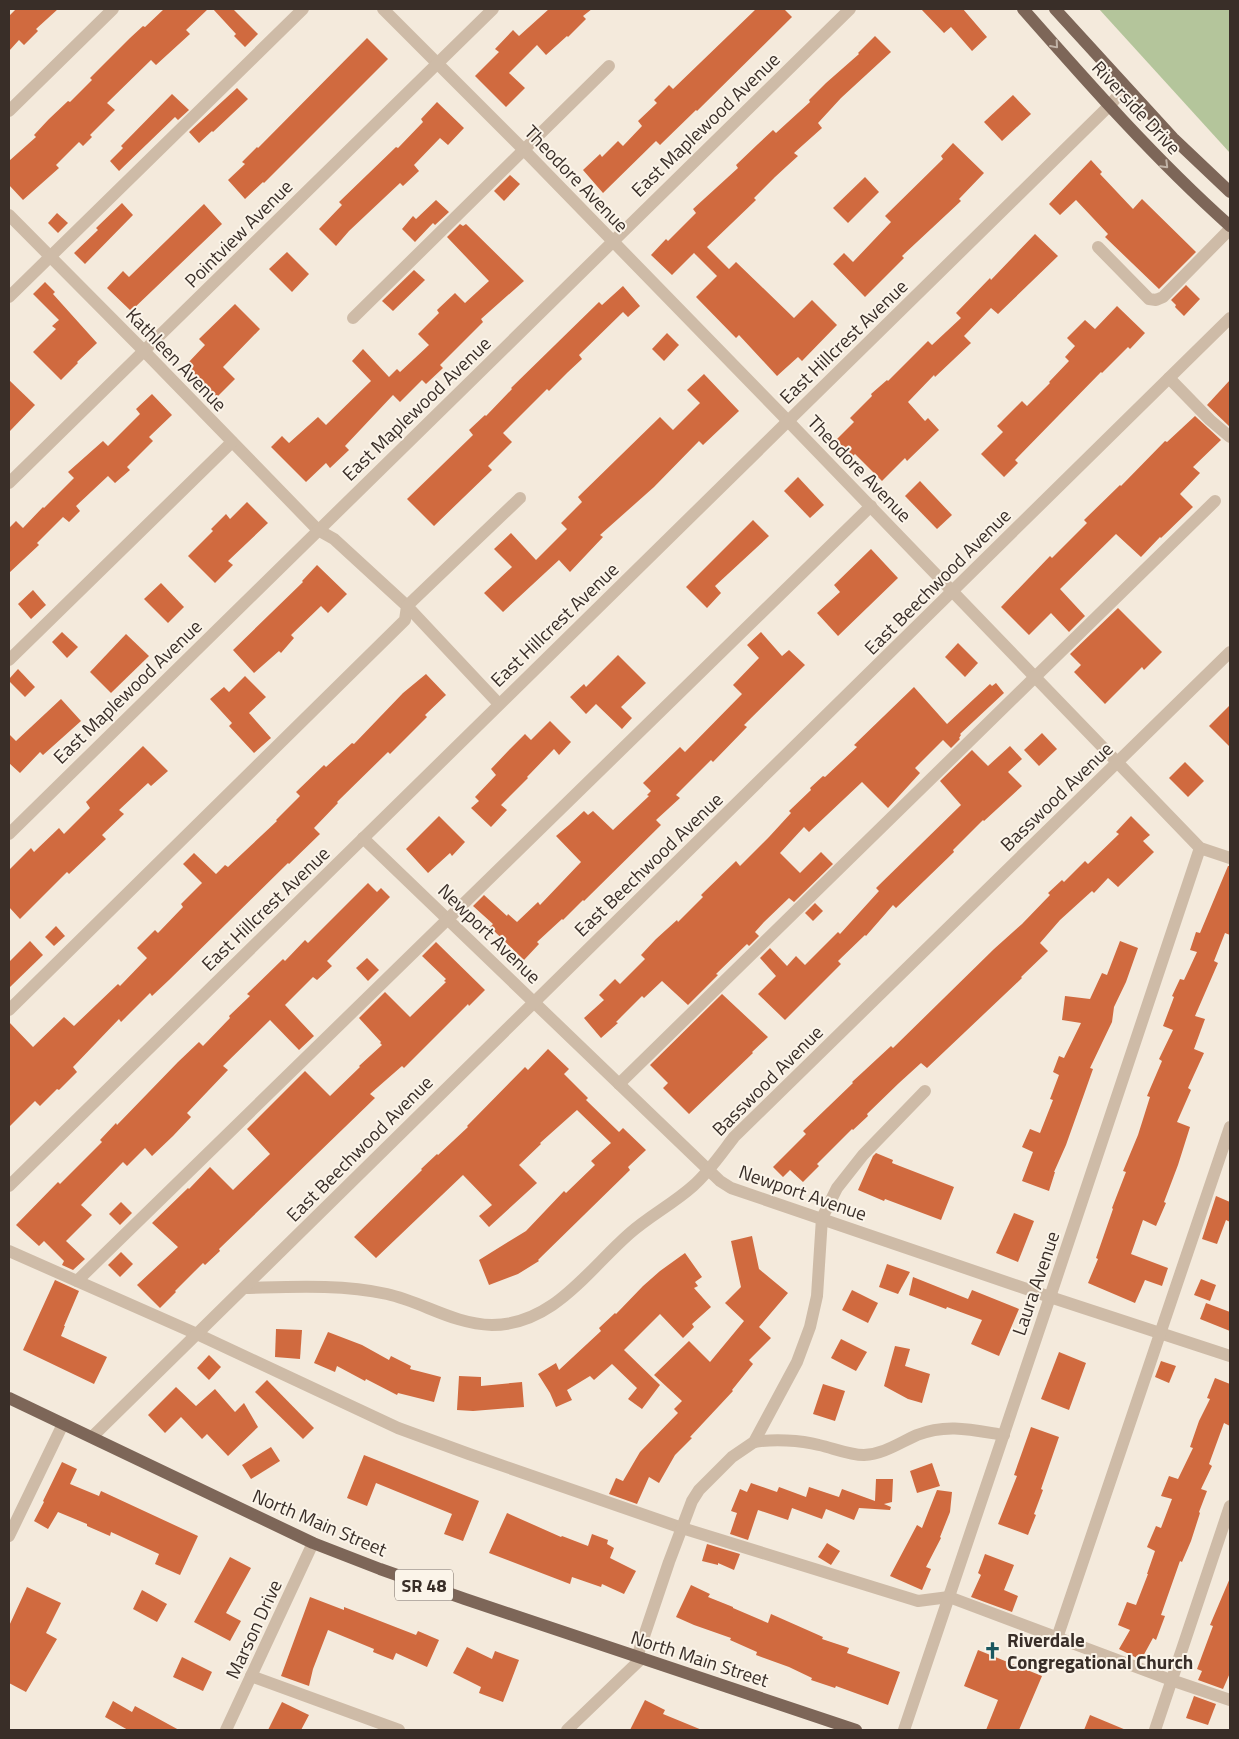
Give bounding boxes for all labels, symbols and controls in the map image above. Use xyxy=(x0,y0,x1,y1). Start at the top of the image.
one-way arrow xyxy=(1049,40,1058,49)
street label: East Maplewood Avenue xyxy=(624,45,786,203)
street label: Riverside Drive xyxy=(1086,53,1188,161)
street label: Theodore Avenue xyxy=(518,118,636,238)
one-way arrow xyxy=(1159,159,1168,168)
street label: Pointview Avenue xyxy=(177,172,299,294)
street label: East Hillcrest Avenue xyxy=(772,272,914,410)
street label: Kathleen Avenue xyxy=(120,301,234,417)
street label: East Maplewood Avenue xyxy=(335,329,497,487)
street label: Theodore Avenue xyxy=(801,408,919,528)
street label: East Beechwood Avenue xyxy=(857,501,1017,661)
street label: East Hillcrest Avenue xyxy=(483,555,625,693)
street label: East Maplewood Avenue xyxy=(46,612,208,770)
street label: Basswood Avenue xyxy=(993,735,1119,857)
street label: East Beechwood Avenue xyxy=(567,785,729,943)
street label: East Hillcrest Avenue xyxy=(194,839,336,977)
street label: Newport Avenue xyxy=(432,876,548,990)
street label: Basswood Avenue xyxy=(705,1018,829,1142)
street label: East Beechwood Avenue xyxy=(279,1068,439,1228)
street label: Newport Avenue xyxy=(735,1157,871,1227)
street label: Laura Avenue xyxy=(1004,1227,1066,1339)
street label: North Main Street xyxy=(248,1481,392,1563)
road number: SR 48 xyxy=(395,1570,453,1600)
street label: Marson Drive xyxy=(217,1574,289,1684)
street label: North Main Street xyxy=(627,1622,773,1694)
place label: Riverdale Congregational Church xyxy=(1007,1625,1193,1676)
church icon: Riverdale Congregational Church xyxy=(983,1640,1003,1660)

